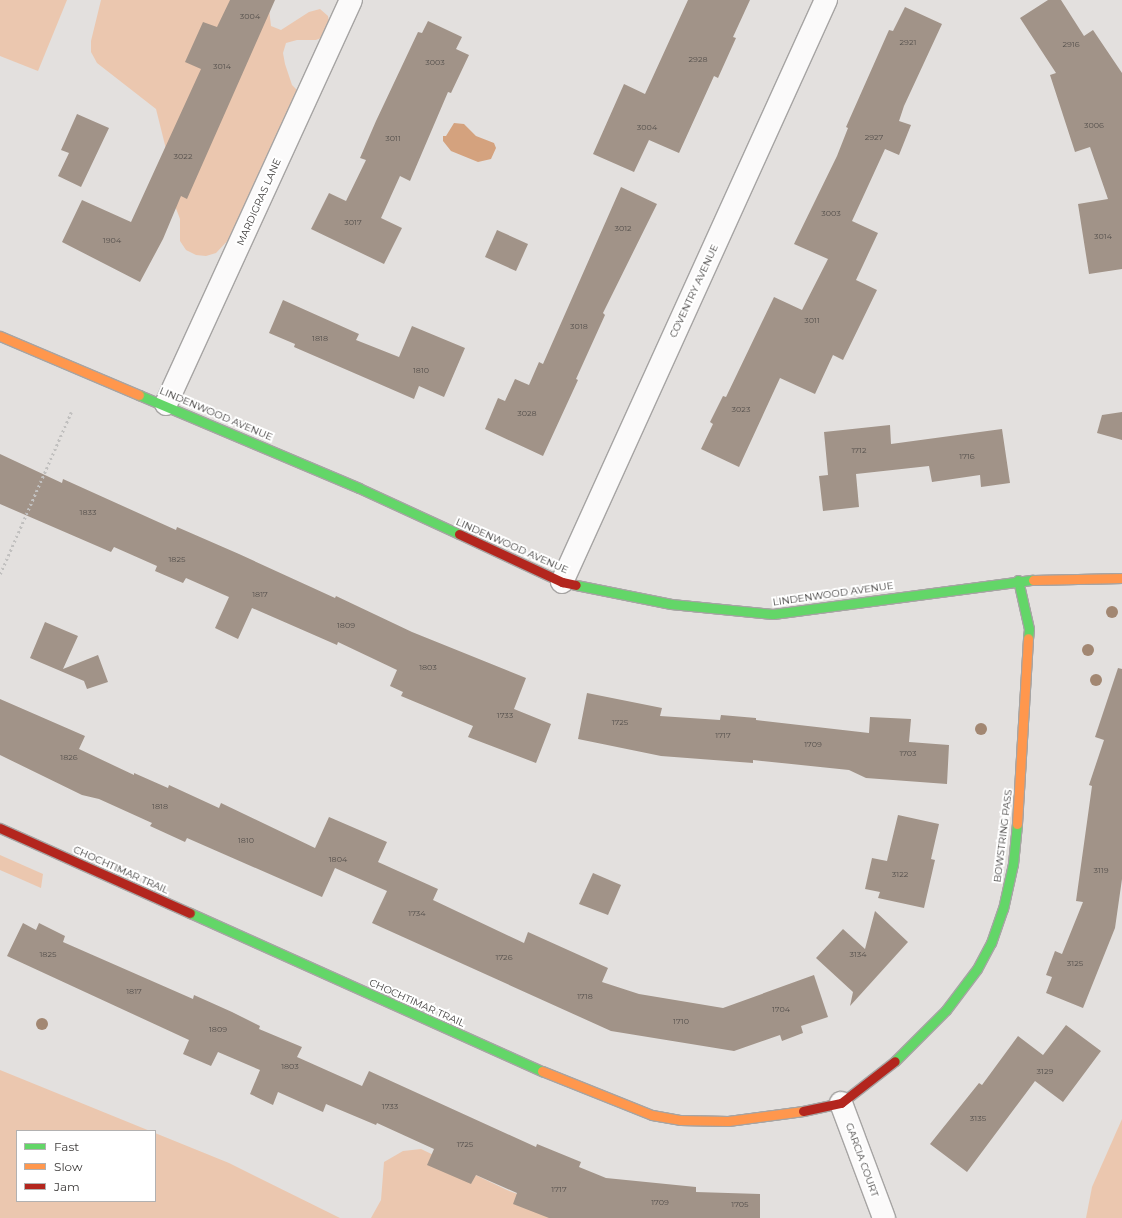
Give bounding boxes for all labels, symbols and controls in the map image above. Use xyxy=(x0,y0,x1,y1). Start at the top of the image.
house number: 3004 xyxy=(240,12,260,22)
house number: 2921 xyxy=(900,38,916,48)
house number: 2916 xyxy=(1062,40,1080,50)
house number: 2928 xyxy=(688,55,708,65)
house number: 3003 xyxy=(425,58,445,68)
house number: 3014 xyxy=(213,62,231,72)
house number: 3006 xyxy=(1084,121,1104,131)
house number: 3004 xyxy=(637,123,657,133)
house number: 2927 xyxy=(865,133,883,143)
house number: 3011 xyxy=(385,134,401,144)
house number: 3022 xyxy=(174,152,192,162)
street label: MARDIGRAS LANE xyxy=(234,157,284,247)
house number: 3003 xyxy=(821,209,841,219)
house number: 3017 xyxy=(344,218,362,228)
house number: 3012 xyxy=(614,224,632,234)
house number: 3014 xyxy=(1094,232,1112,242)
house number: 1904 xyxy=(103,236,121,246)
street label: COVENTRY AVENUE xyxy=(667,242,721,340)
house number: 3011 xyxy=(804,316,820,326)
house number: 3018 xyxy=(570,322,588,332)
house number: 1818 xyxy=(312,334,328,344)
house number: 1810 xyxy=(413,366,429,376)
street label: LINDENWOOD AVENUE xyxy=(158,385,274,443)
house number: 3023 xyxy=(732,405,750,415)
house number: 3028 xyxy=(517,409,537,419)
house number: 1712 xyxy=(851,446,867,456)
house number: 1716 xyxy=(959,452,975,462)
house number: 1833 xyxy=(80,508,96,518)
street label: LINDENWOOD AVENUE xyxy=(454,516,570,576)
house number: 1825 xyxy=(168,555,186,565)
street label: LINDENWOOD AVENUE xyxy=(772,580,894,608)
house number: 1817 xyxy=(252,590,268,600)
house number: 1809 xyxy=(337,621,355,631)
house number: 1803 xyxy=(419,663,437,673)
house number: 1733 xyxy=(497,711,513,721)
house number: 1725 xyxy=(612,718,628,728)
house number: 1717 xyxy=(715,731,731,741)
house number: 1709 xyxy=(804,740,822,750)
house number: 1703 xyxy=(899,749,917,759)
house number: 1826 xyxy=(60,753,78,763)
street label: BOWSTRING PASS xyxy=(991,789,1015,883)
house number: 1818 xyxy=(152,802,168,812)
house number: 1810 xyxy=(238,836,254,846)
street label: CHOCHTIMAR TRAIL xyxy=(71,844,171,896)
house number: 1804 xyxy=(329,855,347,865)
house number: 3119 xyxy=(1093,866,1109,876)
house number: 3122 xyxy=(892,870,908,880)
house number: 1734 xyxy=(408,909,426,919)
house number: 1825 xyxy=(39,950,57,960)
house number: 3134 xyxy=(849,950,867,960)
house number: 1726 xyxy=(496,953,512,963)
house number: 3125 xyxy=(1067,959,1083,969)
street label: CHOCHTIMAR TRAIL xyxy=(367,977,467,1029)
house number: 1817 xyxy=(126,987,142,997)
house number: 1718 xyxy=(577,992,593,1002)
house number: 1704 xyxy=(772,1005,790,1015)
house number: 1710 xyxy=(673,1017,689,1027)
house number: 1809 xyxy=(209,1025,227,1035)
house number: 1803 xyxy=(281,1062,299,1072)
house number: 3129 xyxy=(1037,1067,1053,1077)
house number: 1733 xyxy=(382,1102,398,1112)
house number: 3135 xyxy=(970,1114,986,1124)
street label: GARCIA COURT xyxy=(843,1121,881,1199)
legend xyxy=(16,1130,156,1202)
text: Fast xyxy=(54,1139,79,1154)
house number: 1725 xyxy=(457,1140,473,1150)
text: Slow xyxy=(54,1159,83,1174)
text: Jam xyxy=(54,1179,80,1194)
house number: 1717 xyxy=(551,1185,567,1195)
house number: 1709 xyxy=(651,1198,669,1208)
house number: 1705 xyxy=(731,1200,749,1210)

